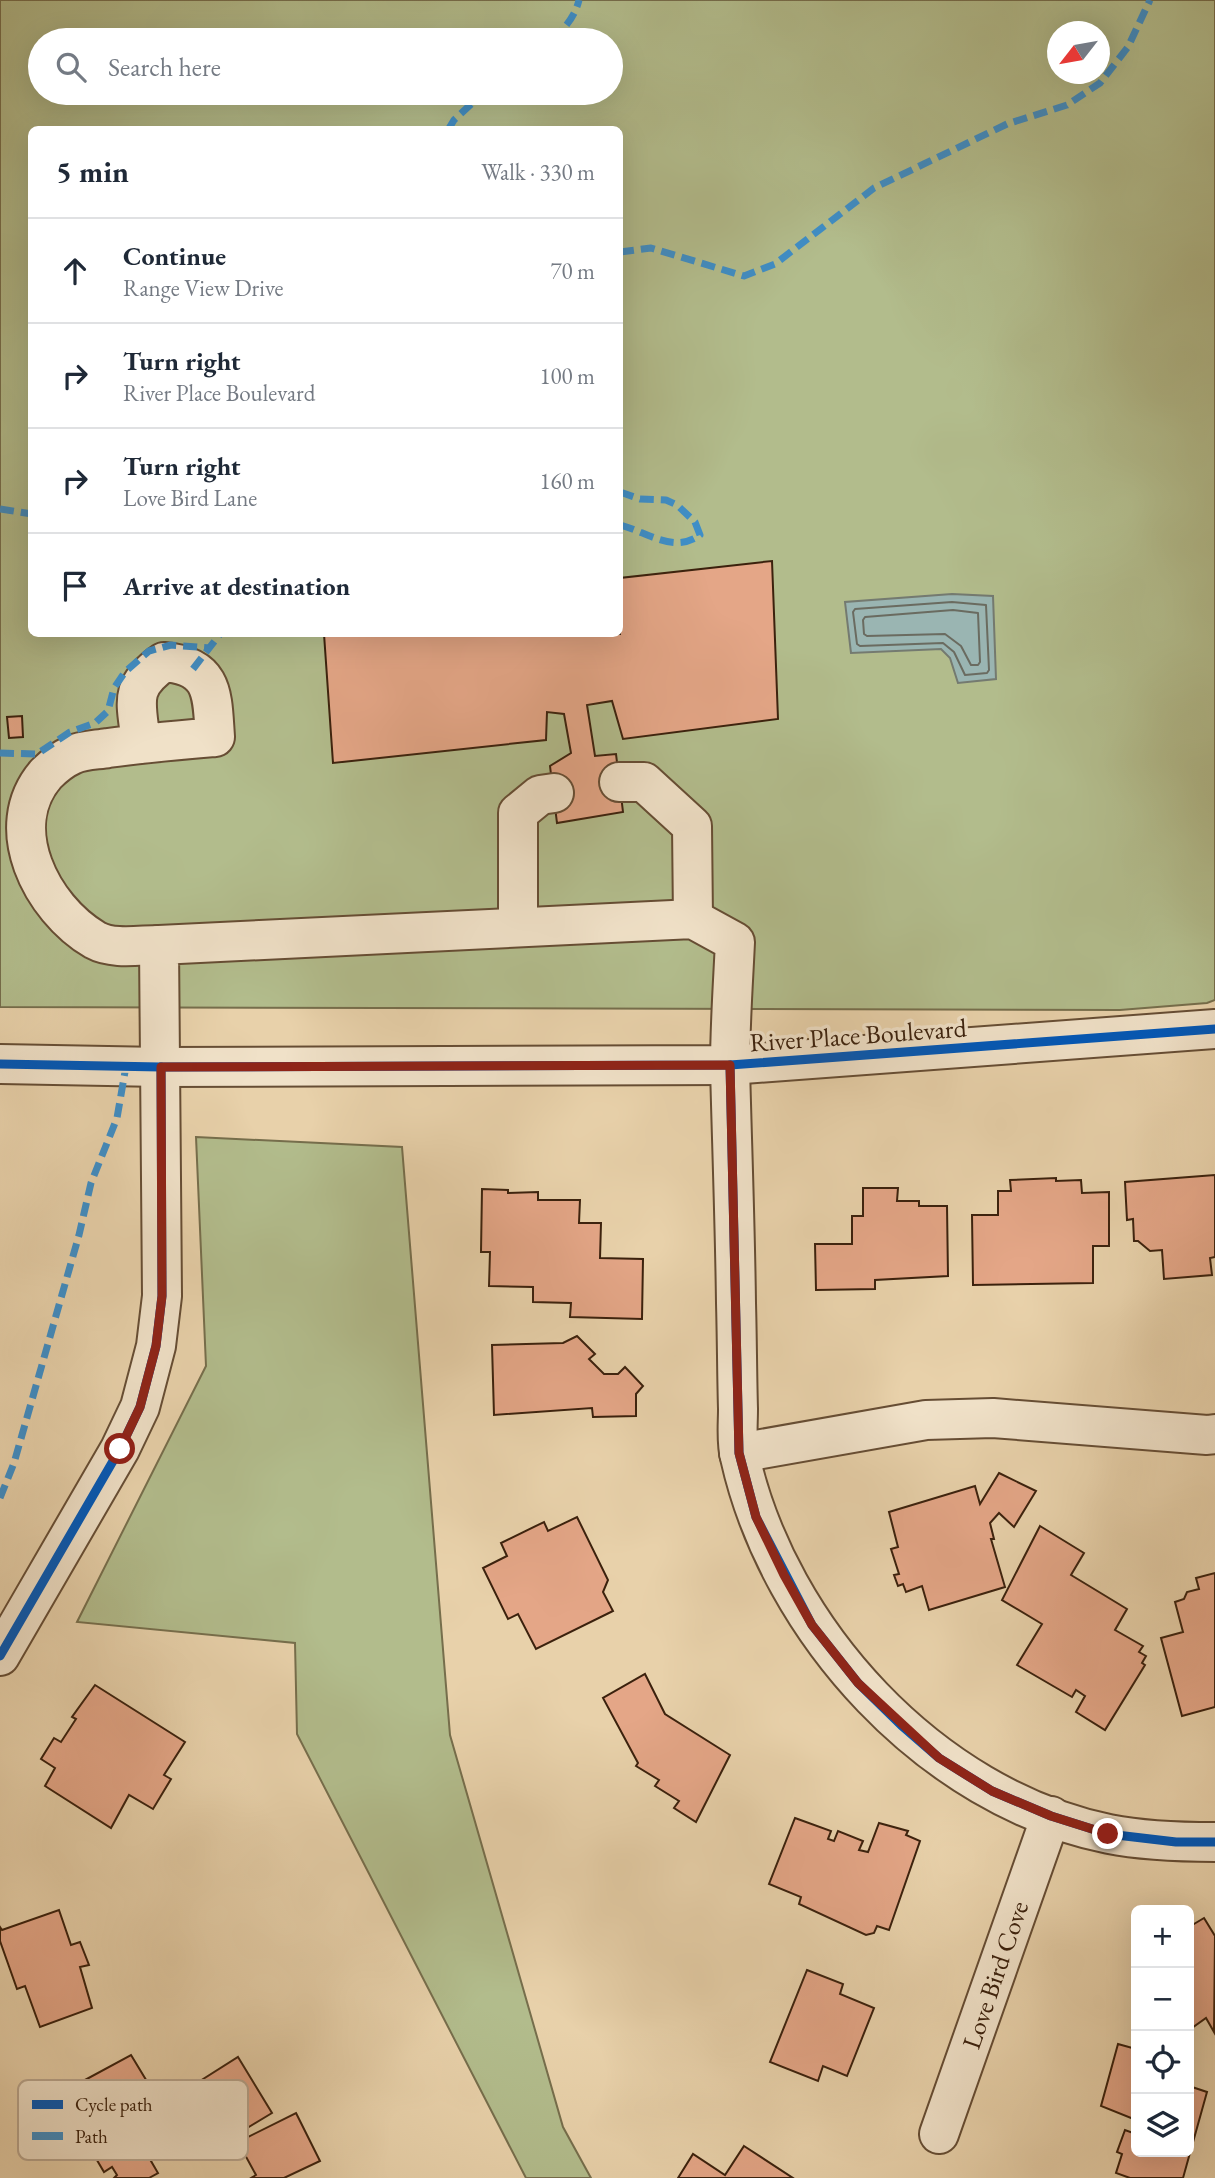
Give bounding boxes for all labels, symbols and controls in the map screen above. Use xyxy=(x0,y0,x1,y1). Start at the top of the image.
north arrow xyxy=(1047,21,1110,84)
search box xyxy=(28,28,623,105)
icon: search xyxy=(52,48,90,86)
text: Search here xyxy=(108,50,221,84)
text: 5 min xyxy=(56,152,129,191)
text: Walk · 330 m xyxy=(481,157,595,187)
text: Continue xyxy=(123,239,226,273)
icon: ahead xyxy=(56,252,94,290)
text: 70 m xyxy=(550,256,595,286)
text: Range View Drive xyxy=(123,273,283,303)
text: Turn right xyxy=(123,344,241,378)
icon: right xyxy=(56,357,94,395)
text: 100 m xyxy=(539,361,595,391)
text: River Place Boulevard xyxy=(123,378,315,408)
text: Turn right xyxy=(123,449,241,483)
icon: right xyxy=(56,462,94,500)
text: 160 m xyxy=(539,466,595,496)
text: Love Bird Lane xyxy=(123,483,257,513)
icon: arrive xyxy=(56,567,94,605)
text: Arrive at destination xyxy=(123,569,350,603)
street label: River Place Boulevard xyxy=(748,1010,968,1060)
route start xyxy=(104,1433,135,1464)
route end xyxy=(1092,1818,1123,1849)
street label: Love Bird Cove xyxy=(954,1897,1036,2053)
map controls xyxy=(1131,1905,1194,2157)
button: + xyxy=(1131,1905,1194,1968)
button: − xyxy=(1131,1968,1194,2031)
button: locate xyxy=(1131,2031,1194,2094)
legend xyxy=(18,2080,248,2160)
text: Cycle path xyxy=(75,2092,153,2117)
button: layers xyxy=(1131,2094,1194,2157)
text: Path xyxy=(75,2124,108,2149)

